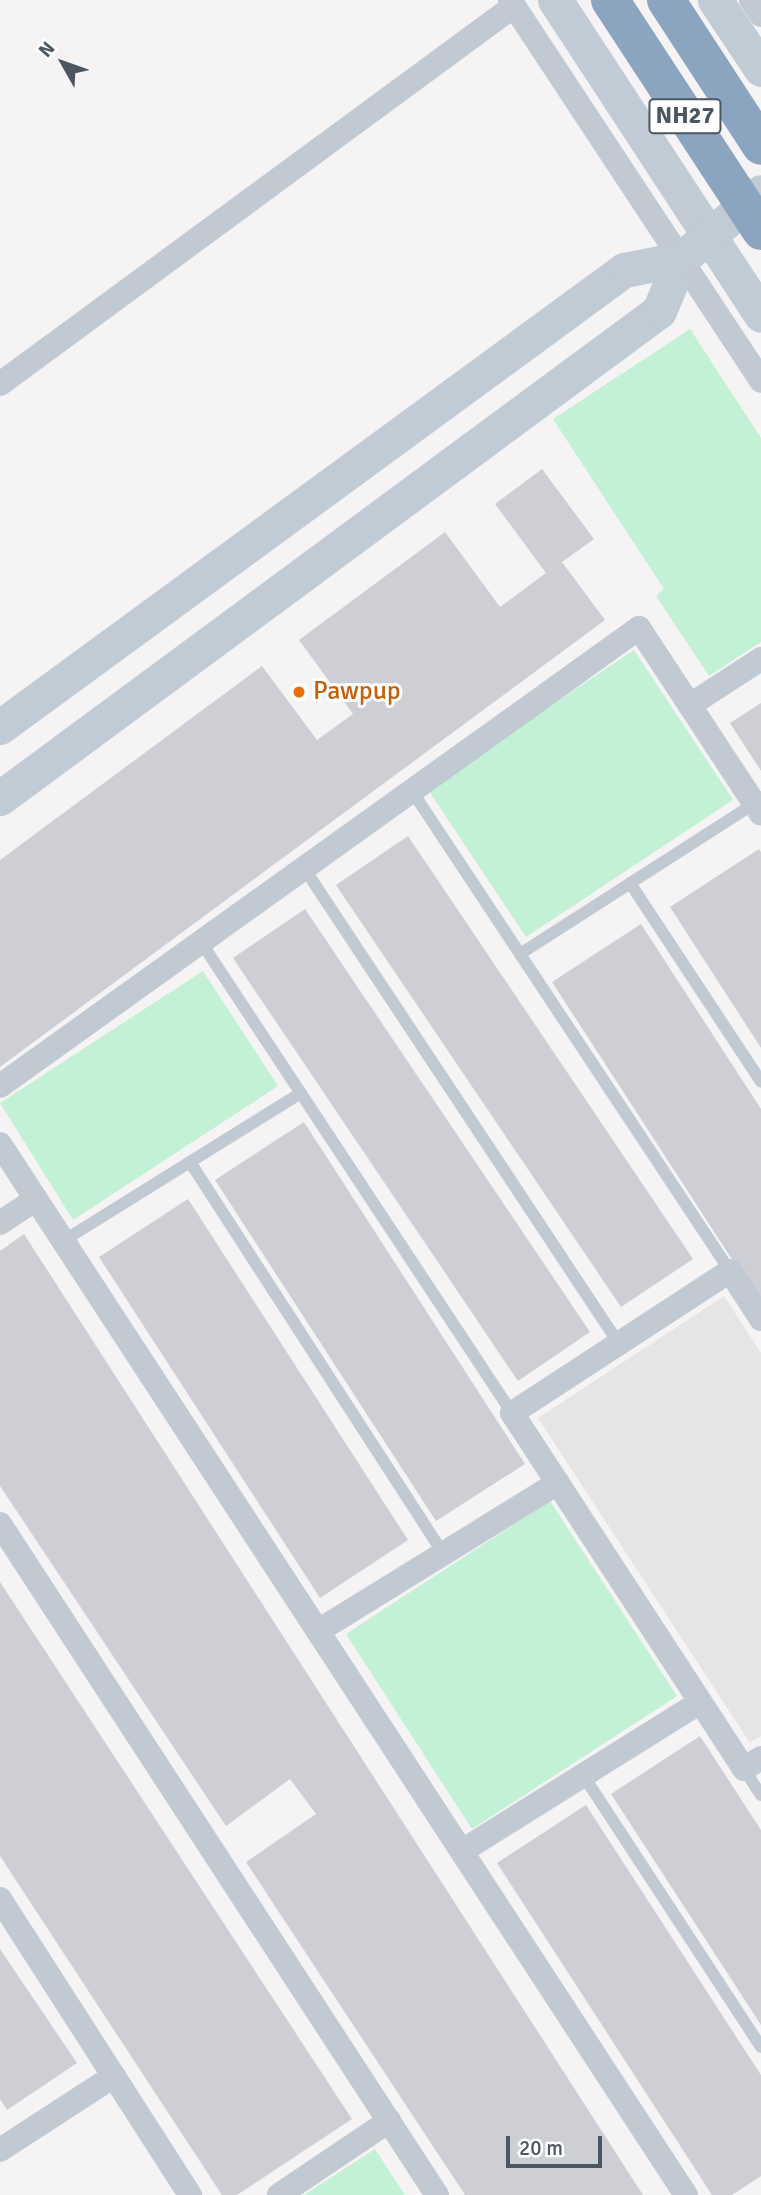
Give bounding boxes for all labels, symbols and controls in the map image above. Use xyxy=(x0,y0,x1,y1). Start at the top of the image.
north arrow xyxy=(28,28,98,98)
text: N xyxy=(33,37,60,62)
road number: NH27 xyxy=(648,96,722,136)
place label: Pawpup xyxy=(313,676,401,708)
marker: Pawpup xyxy=(291,684,307,700)
scale bar xyxy=(509,2122,605,2166)
text: 20 m xyxy=(519,2135,563,2161)

